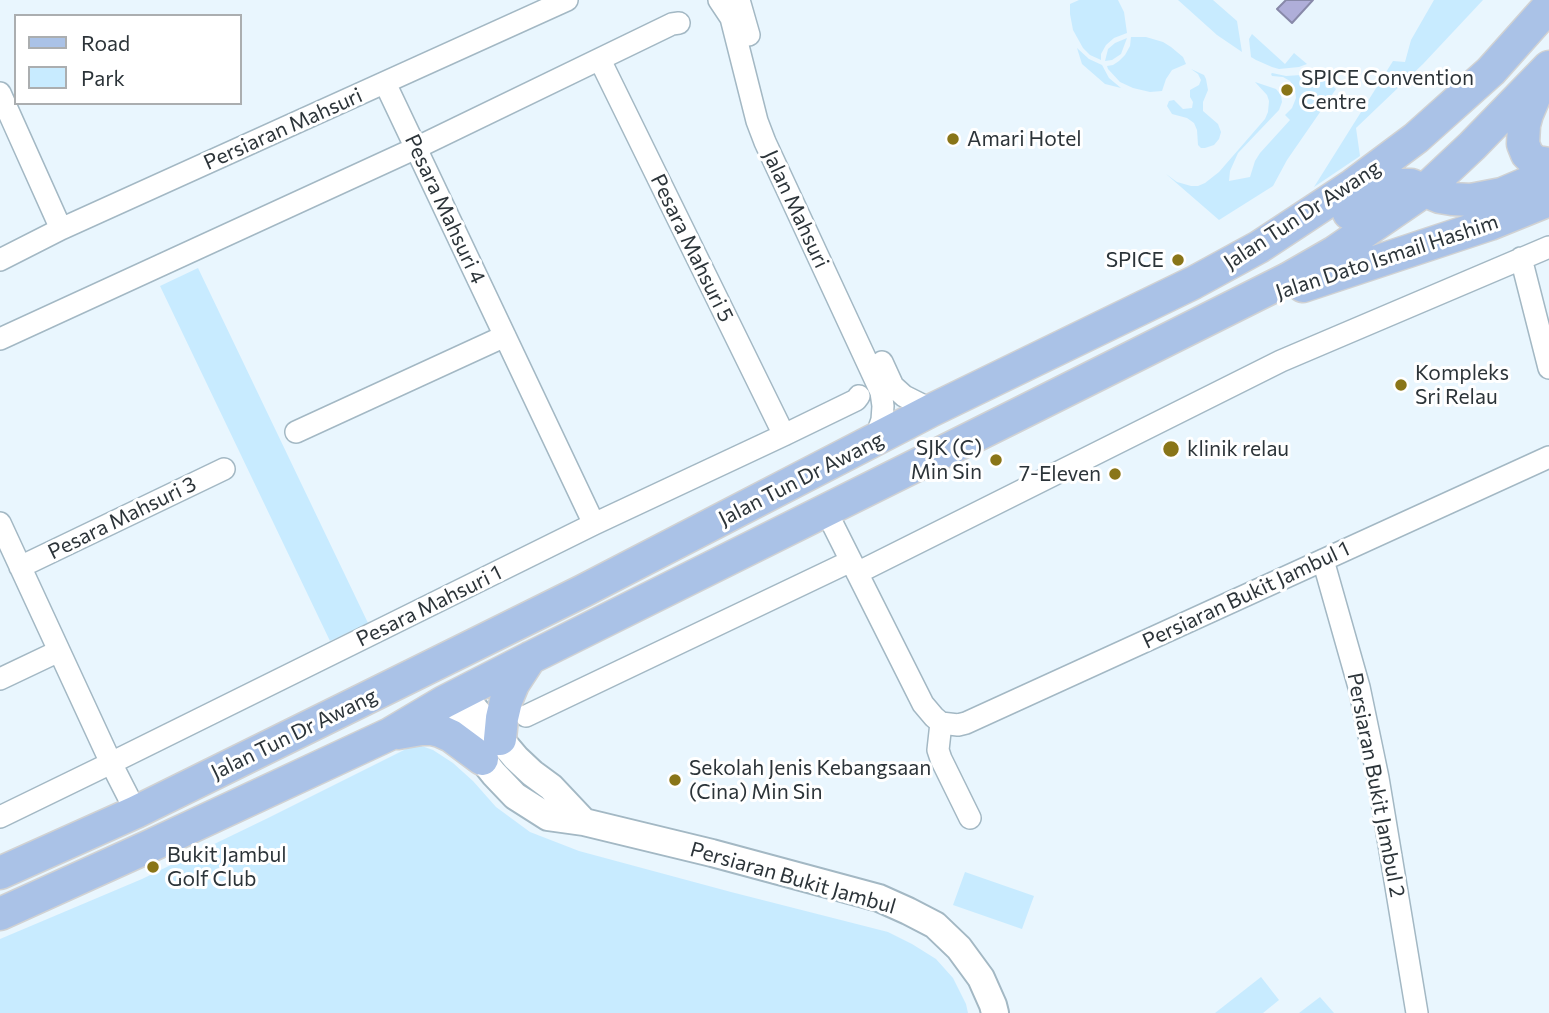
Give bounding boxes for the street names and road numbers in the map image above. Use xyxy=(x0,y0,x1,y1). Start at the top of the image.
street label: Persiaran Mahsuri xyxy=(200,83,366,175)
street label: Pesara Mahsuri 4 xyxy=(399,130,491,288)
street label: Jalan Mahsuri xyxy=(758,146,834,272)
street label: Jalan Tun Dr Awang xyxy=(1219,155,1385,275)
street label: Pesara Mahsuri 5 xyxy=(645,170,739,326)
street label: Jalan Dato Ismail Hashim xyxy=(1273,209,1501,305)
street label: Jalan Tun Dr Awang xyxy=(714,427,888,531)
street label: Pesara Mahsuri 3 xyxy=(44,471,200,565)
street label: Persiaran Bukit Jambul 1 xyxy=(1138,536,1354,654)
street label: Pesara Mahsuri 1 xyxy=(352,560,506,652)
street label: Persiaran Bukit Jambul 2 xyxy=(1342,671,1410,899)
street label: Jalan Tun Dr Awang xyxy=(207,683,381,785)
street label: Persiaran Bukit Jambul xyxy=(687,837,899,919)

